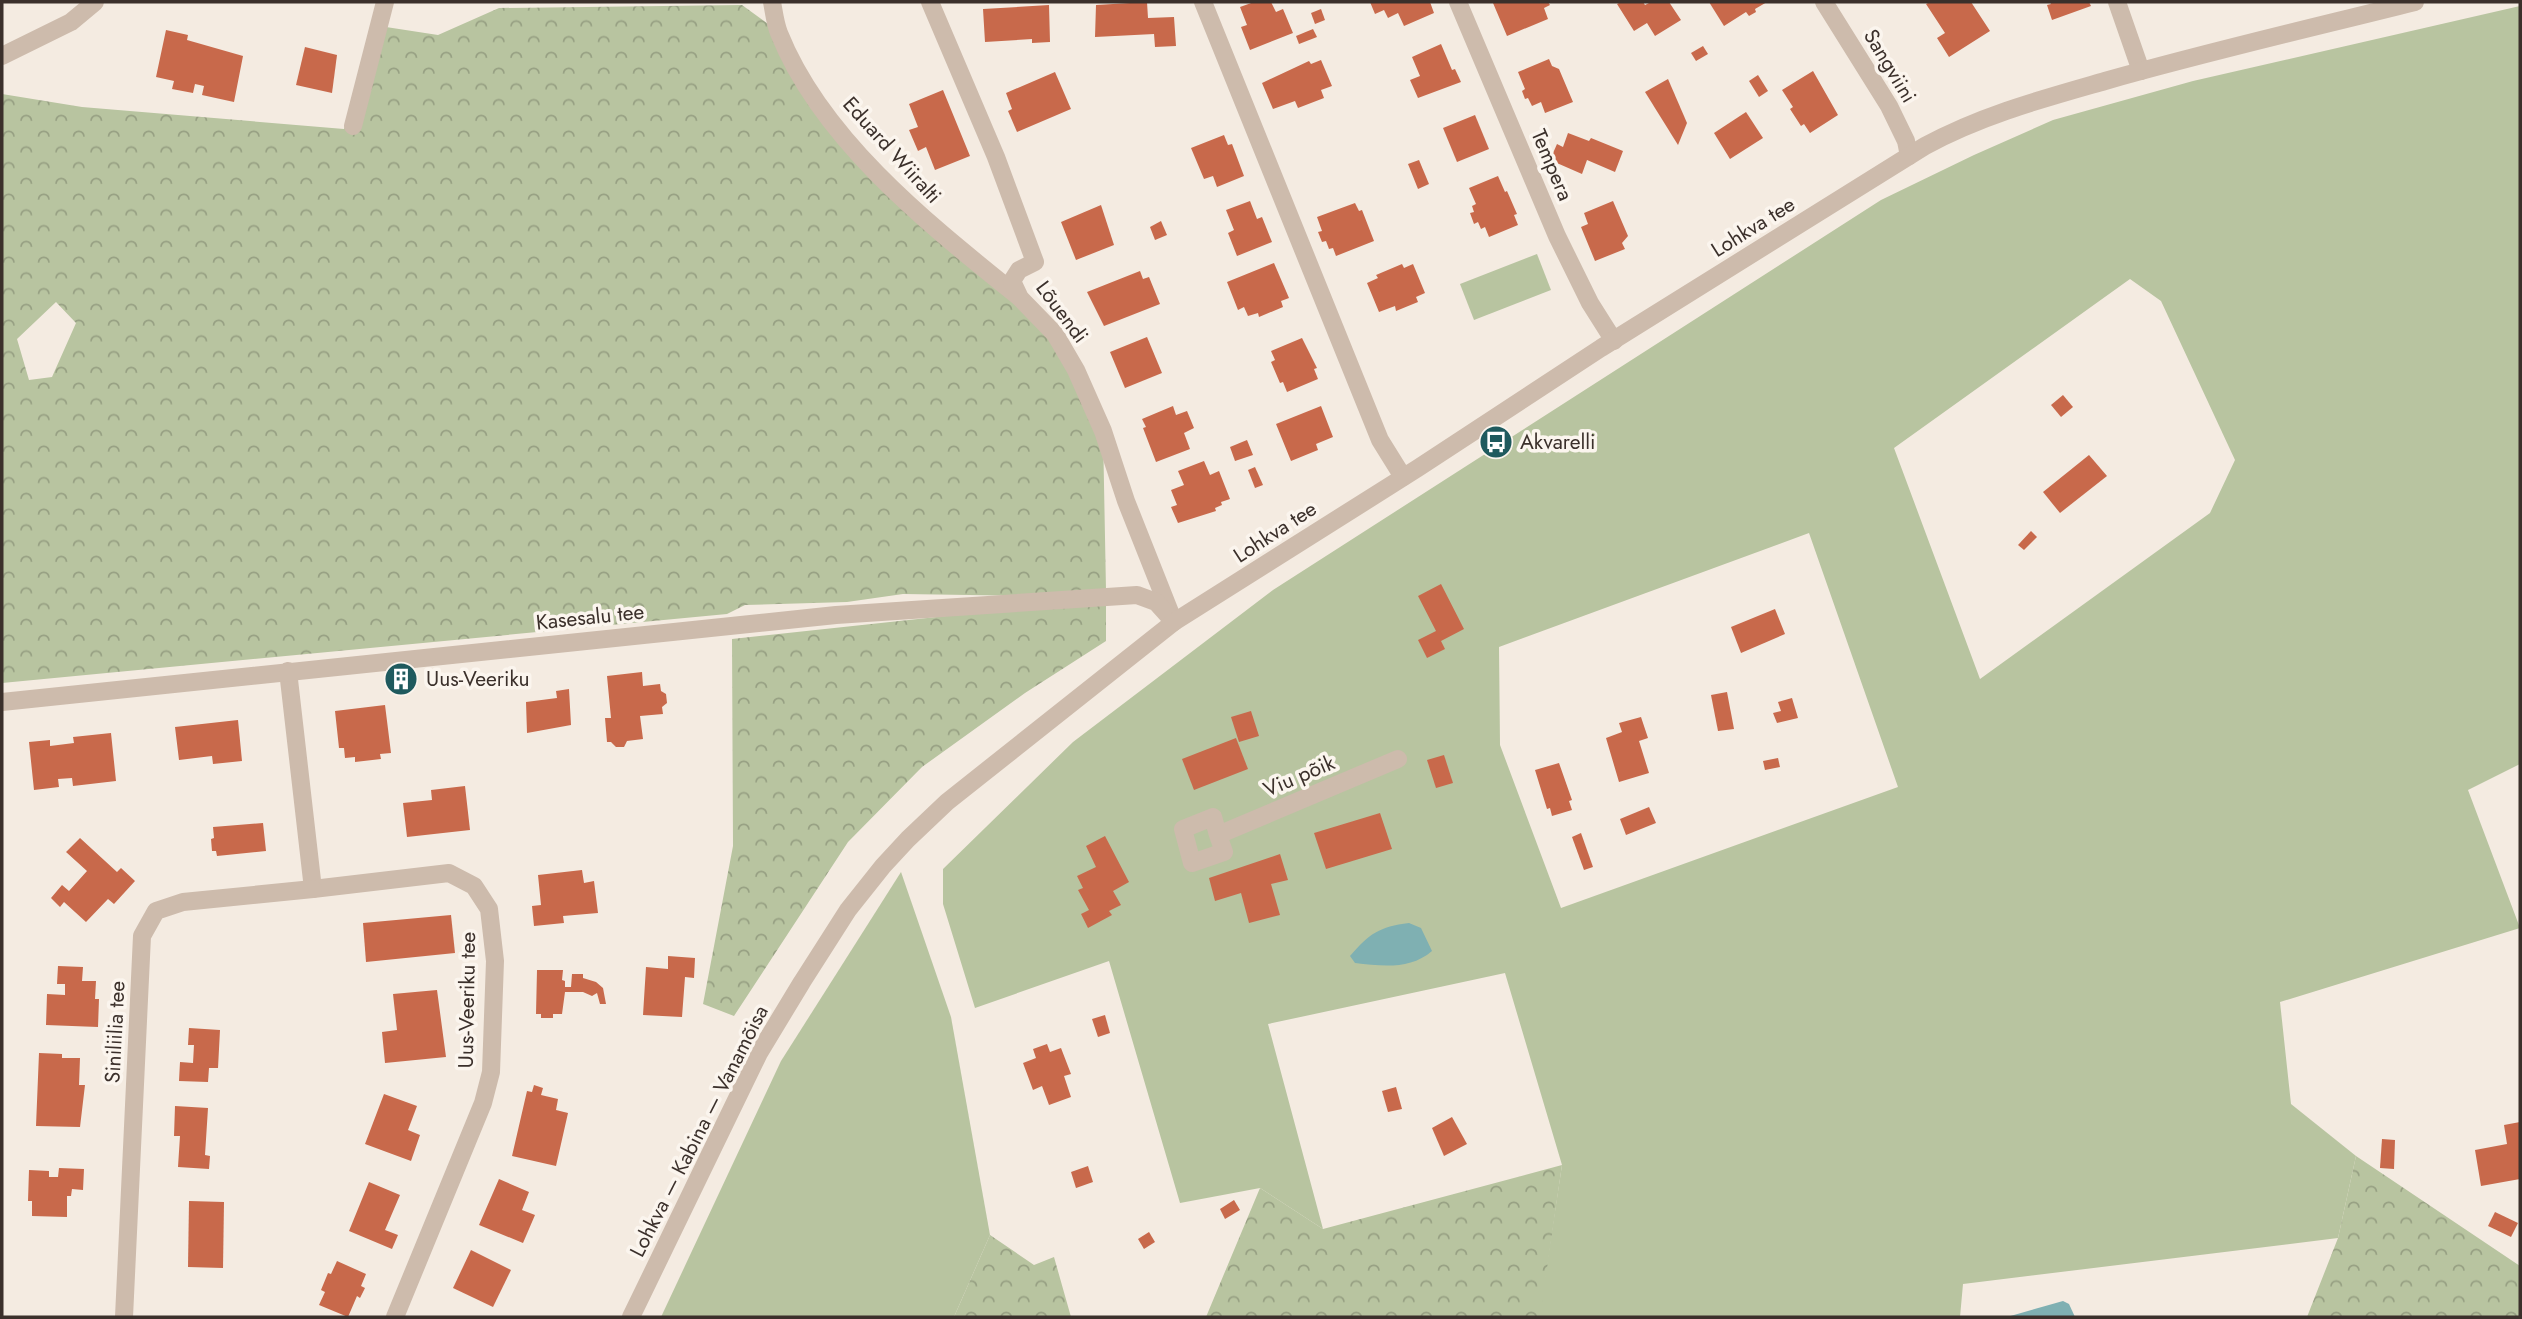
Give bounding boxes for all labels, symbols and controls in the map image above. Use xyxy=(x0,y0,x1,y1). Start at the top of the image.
street label: Sangviini xyxy=(1856,23,1924,109)
street label: Eduard Wiiralti xyxy=(836,90,948,210)
street label: Tempera xyxy=(1524,125,1580,205)
street label: Lohkva tee xyxy=(1705,189,1801,265)
street label: Lõuendi xyxy=(1029,275,1095,349)
bus stop icon: Akvarelli xyxy=(1477,423,1515,461)
place label: Akvarelli xyxy=(1520,427,1596,457)
street label: Lohkva tee xyxy=(1227,494,1323,570)
street label: Kasesalu tee xyxy=(534,596,646,638)
building icon: Uus-Veeriku xyxy=(382,660,420,698)
place label: Uus-Veeriku xyxy=(426,664,530,694)
street label: Viu põik xyxy=(1259,747,1340,804)
street label: Uus-Veeriku tee xyxy=(451,931,483,1069)
street label: Siniliilia tee xyxy=(97,980,133,1084)
street label: Lohkva — Kabina — Vanamõisa xyxy=(622,1000,776,1262)

